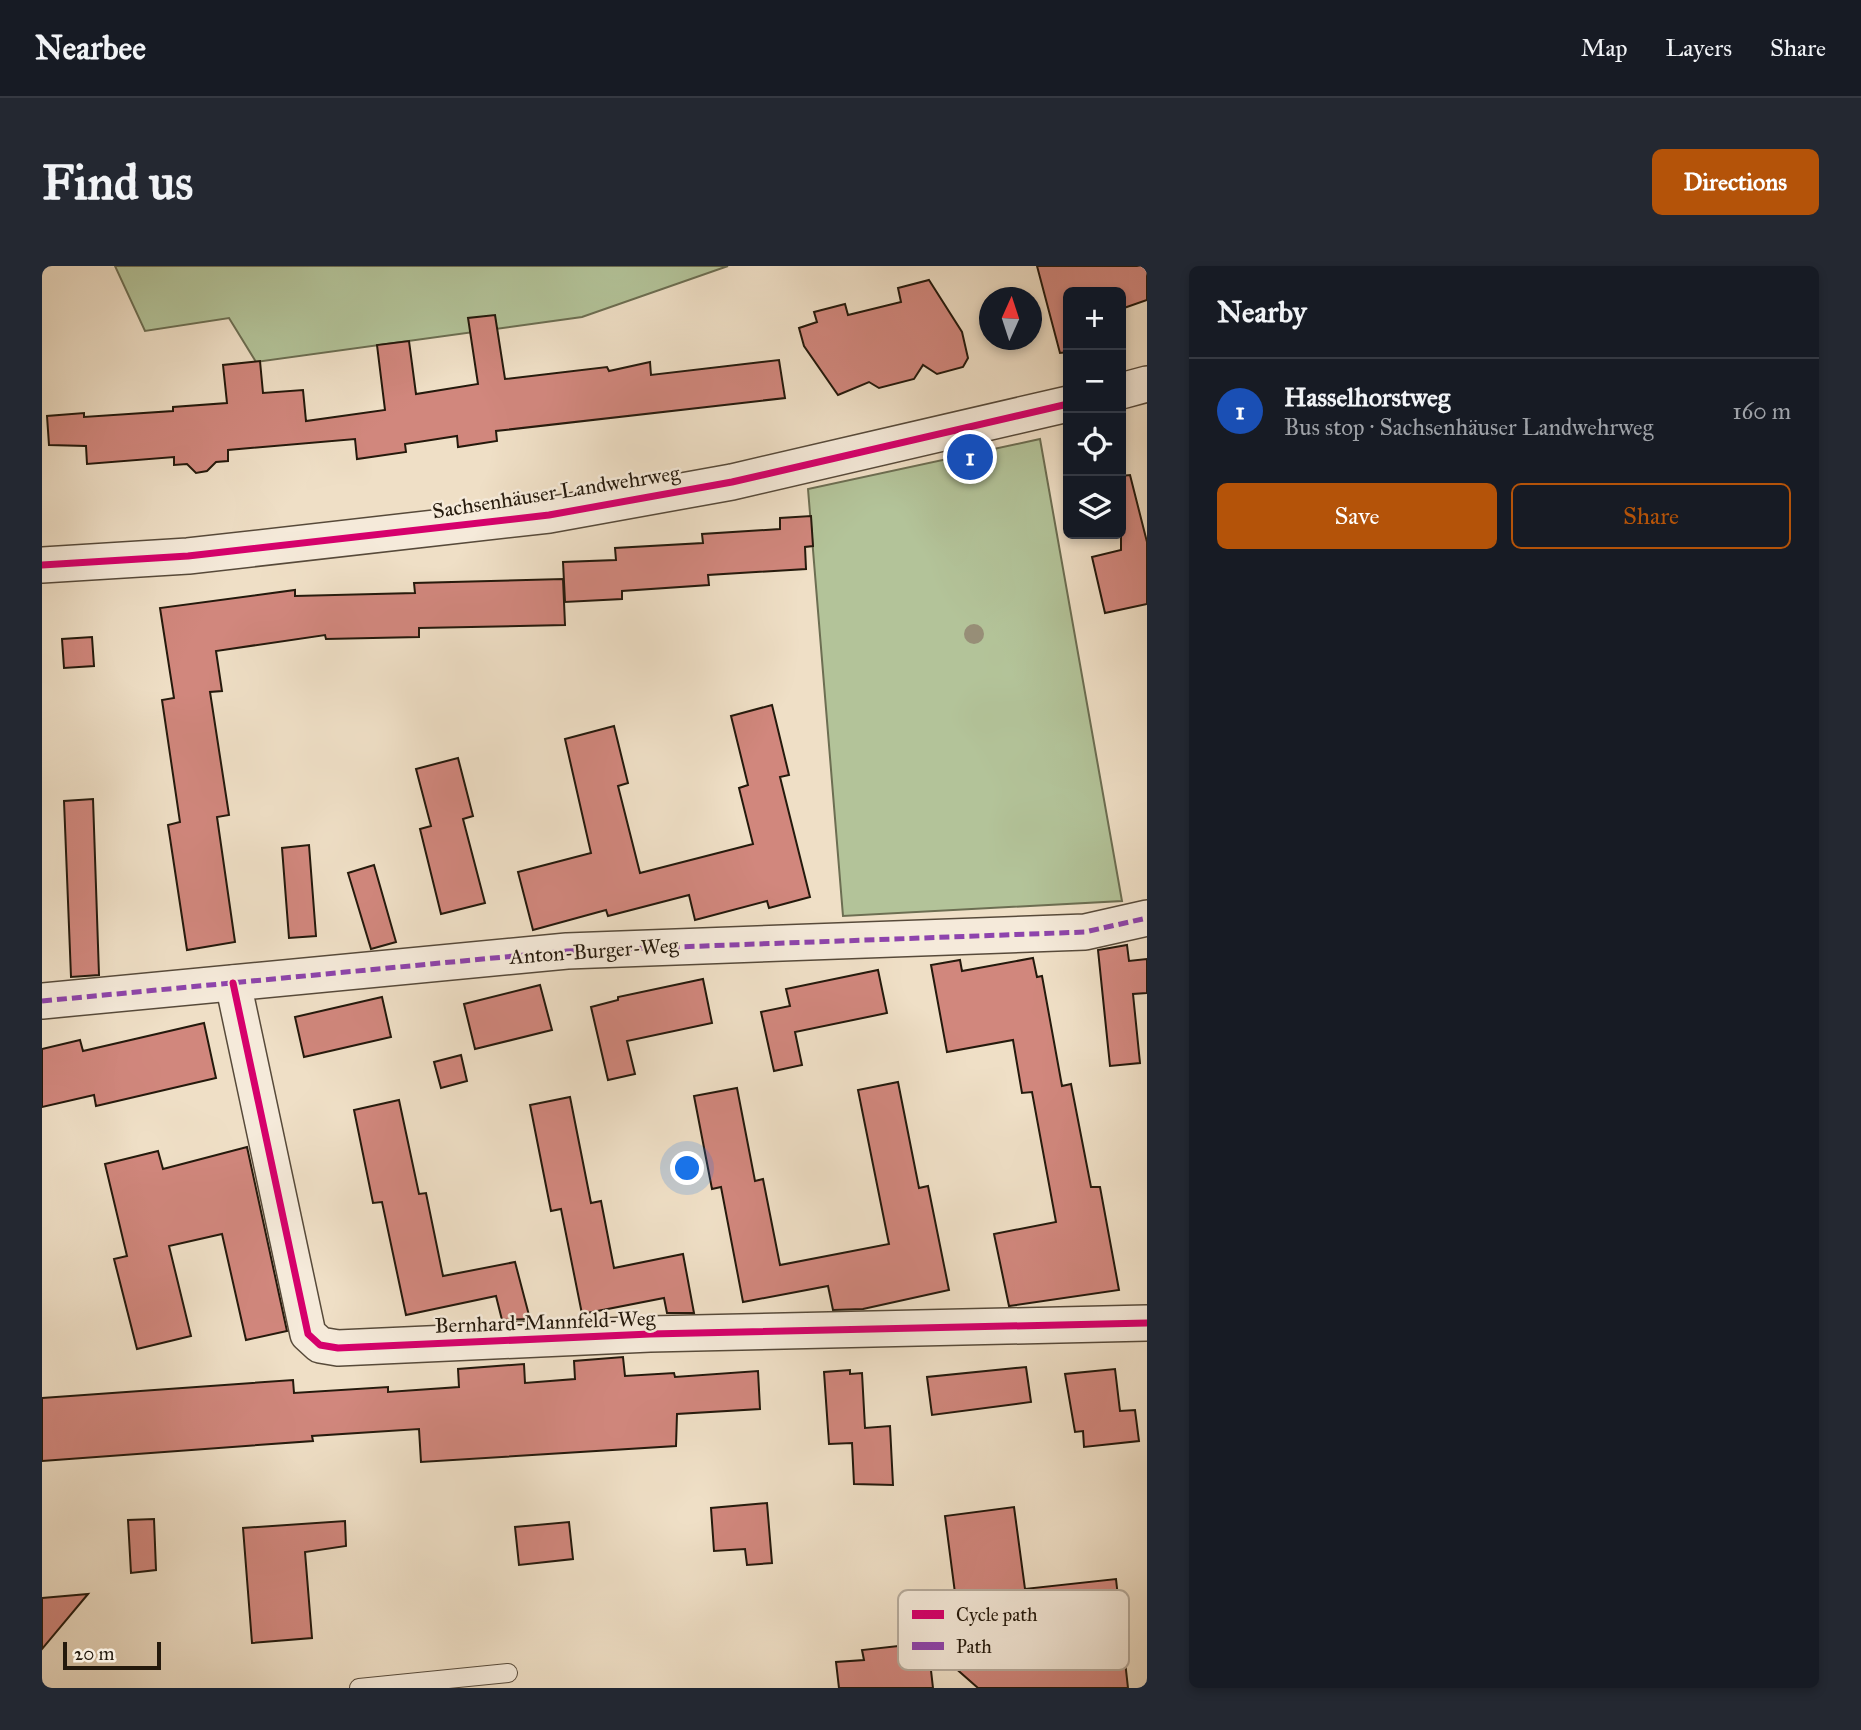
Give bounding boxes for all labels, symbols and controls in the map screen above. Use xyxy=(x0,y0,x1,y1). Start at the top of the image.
text: Nearbee xyxy=(35,28,146,68)
text: Map xyxy=(1581,33,1628,63)
text: Layers xyxy=(1666,33,1732,63)
text: Share xyxy=(1770,33,1826,63)
button: Directions xyxy=(1652,149,1819,215)
text: Find us xyxy=(42,153,193,212)
north arrow xyxy=(979,287,1042,350)
map controls xyxy=(1063,287,1126,539)
button: + xyxy=(1063,287,1126,350)
text: Nearby xyxy=(1217,294,1307,330)
button: − xyxy=(1063,350,1126,413)
text: Hasselhorstweg xyxy=(1284,381,1450,413)
text: 1 xyxy=(1235,397,1245,425)
text: 160 m xyxy=(1733,397,1791,425)
button: locate xyxy=(1063,413,1126,476)
text: Bus stop · Sachsenhäuser Landwehrweg xyxy=(1284,413,1653,441)
pin: 1 xyxy=(947,431,993,483)
street label: Sachsenhäuser Landwehrweg xyxy=(430,460,682,524)
button: layers xyxy=(1063,476,1126,539)
button: Save xyxy=(1217,483,1497,549)
button: Share xyxy=(1511,483,1791,549)
street label: Anton-Burger-Weg xyxy=(508,932,679,970)
your location xyxy=(670,1151,704,1185)
street label: Bernhard-Mannfeld-Weg xyxy=(434,1305,656,1339)
legend xyxy=(898,1590,1129,1670)
text: Cycle path xyxy=(956,1603,1038,1626)
text: Path xyxy=(956,1635,992,1658)
scale bar xyxy=(63,1639,161,1671)
text: 20 m xyxy=(74,1642,115,1665)

